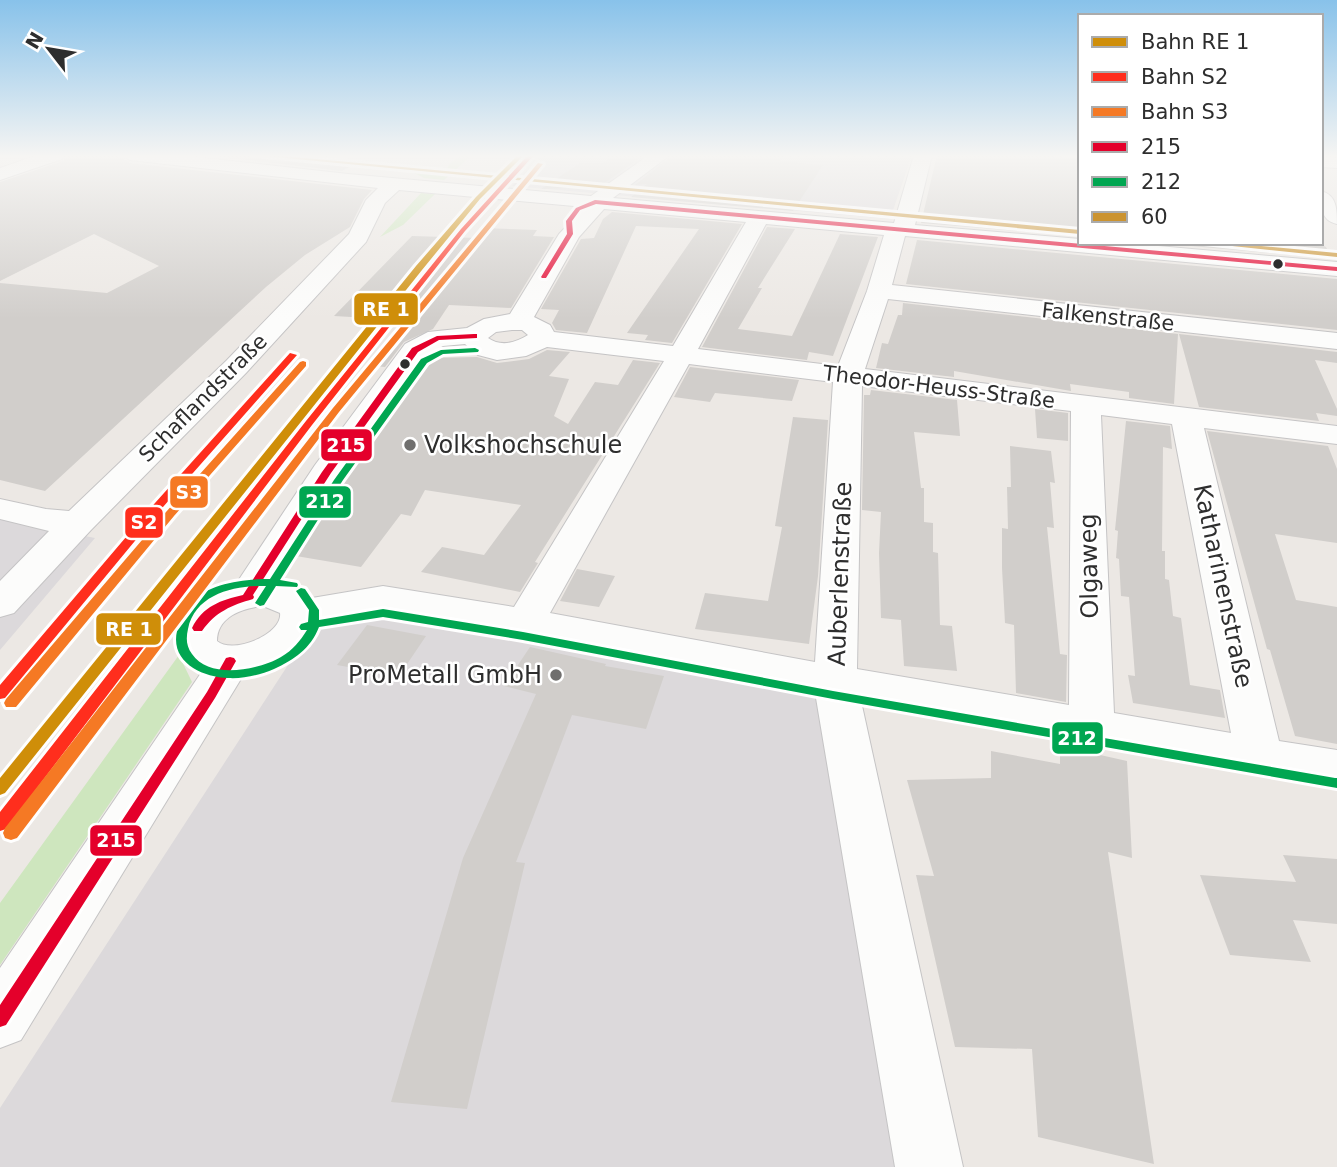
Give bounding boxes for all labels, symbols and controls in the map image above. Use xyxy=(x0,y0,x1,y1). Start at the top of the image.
north arrow xyxy=(14,14,84,84)
legend xyxy=(1078,14,1323,245)
text: N xyxy=(21,28,48,53)
text: Bahn RE 1 xyxy=(1141,30,1249,54)
text: Bahn S2 xyxy=(1141,65,1228,89)
text: Bahn S3 xyxy=(1141,100,1228,124)
text: 215 xyxy=(1141,135,1181,159)
text: 212 xyxy=(1141,170,1181,194)
text: 60 xyxy=(1141,205,1168,229)
unlabelled marker xyxy=(1271,257,1285,271)
line badge: RE 1 xyxy=(353,292,419,326)
text: RE 1 xyxy=(362,298,410,320)
street label: Falkenstraße xyxy=(1040,298,1176,336)
street label: Schaflandstraße xyxy=(134,329,272,467)
unlabelled marker xyxy=(398,357,412,371)
street label: Theodor-Heuss-Straße xyxy=(821,361,1056,413)
line badge: 215 xyxy=(320,428,373,462)
place label: Volkshochschule xyxy=(424,431,622,459)
text: 215 xyxy=(326,434,366,456)
marker: Volkshochschule xyxy=(402,437,418,453)
line badge: S3 xyxy=(169,475,209,509)
text: S3 xyxy=(176,481,202,503)
street label: Auberlenstraße xyxy=(823,481,857,667)
street label: Katharinenstraße xyxy=(1188,482,1258,690)
line badge: 212 xyxy=(298,485,352,519)
text: 212 xyxy=(305,490,345,512)
line badge: S2 xyxy=(124,506,164,539)
text: S2 xyxy=(131,511,157,533)
street label: Olgaweg xyxy=(1074,513,1104,619)
line badge: RE 1 xyxy=(95,612,162,646)
text: RE 1 xyxy=(105,618,153,640)
place label: ProMetall GmbH xyxy=(348,661,542,689)
marker: ProMetall GmbH xyxy=(548,667,564,683)
line badge: 212 xyxy=(1051,721,1104,755)
text: 212 xyxy=(1057,727,1097,749)
line badge: 215 xyxy=(89,824,143,857)
text: 215 xyxy=(96,829,136,851)

